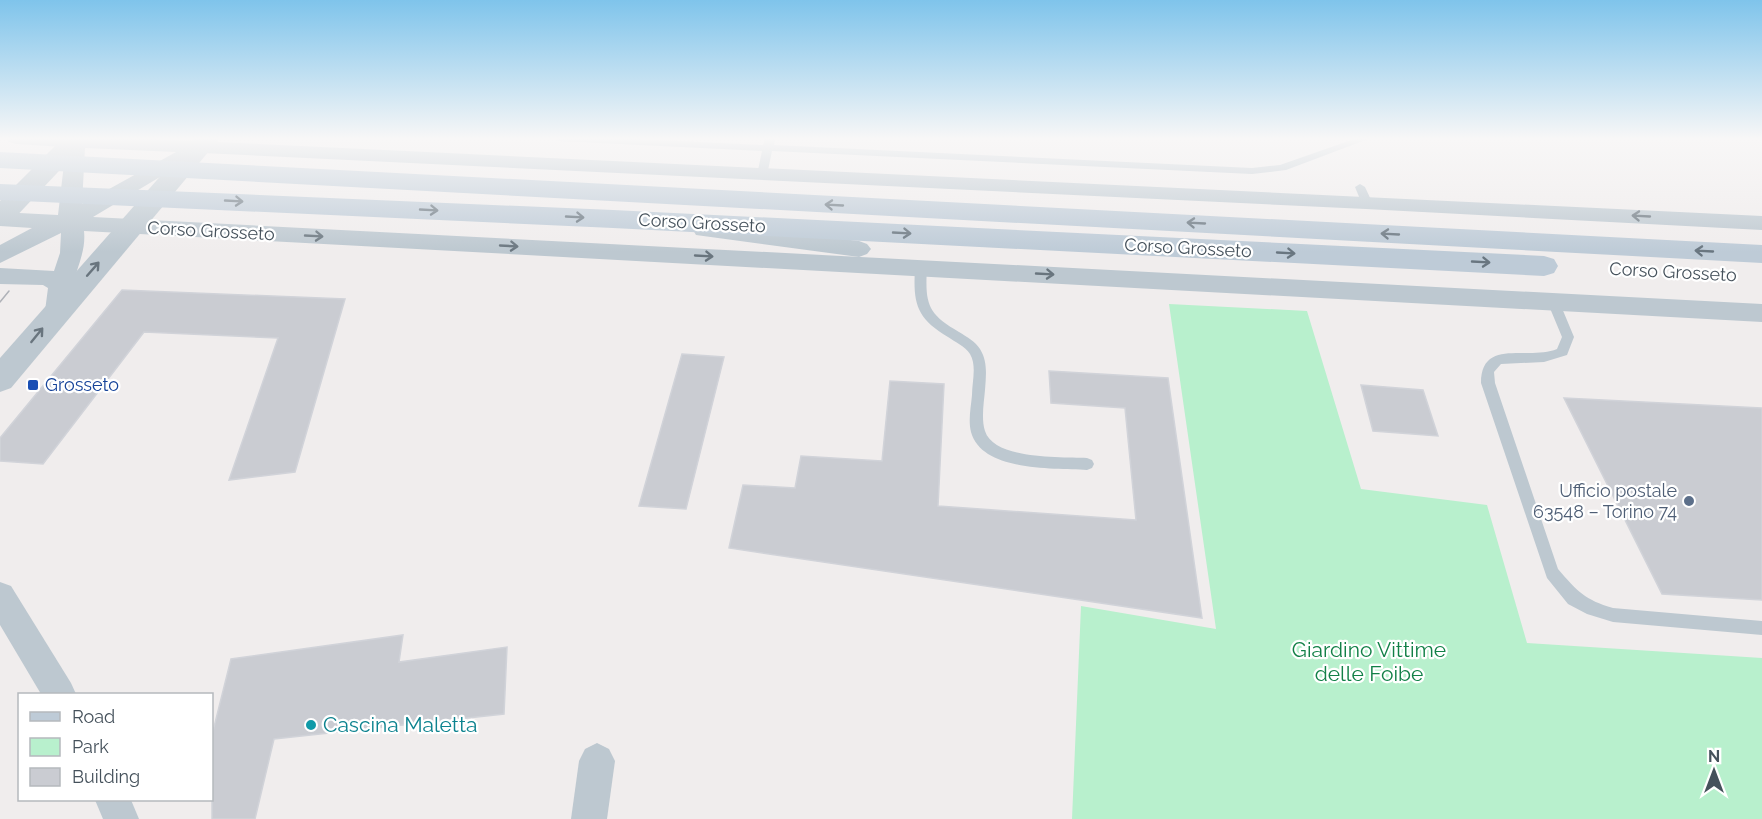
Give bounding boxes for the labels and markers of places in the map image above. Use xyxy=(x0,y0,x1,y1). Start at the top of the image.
place label: Grosseto xyxy=(45,374,119,395)
marker: Grosseto xyxy=(26,378,40,392)
place label: Ufficio postale 63548 – Torino 74 xyxy=(1533,480,1677,522)
marker: Ufficio postale 63548 – Torino 74 xyxy=(1682,494,1696,508)
place label: Cascina Maletta xyxy=(323,712,477,737)
marker: Cascina Maletta xyxy=(304,718,318,732)

